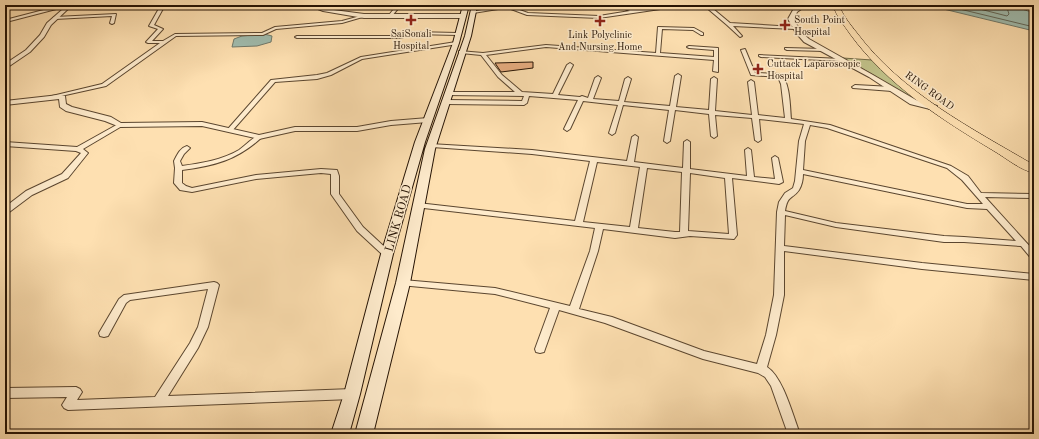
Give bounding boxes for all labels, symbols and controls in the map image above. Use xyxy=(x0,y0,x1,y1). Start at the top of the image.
marker: SaiSonali Hospital xyxy=(405,14,417,26)
marker: Link Polyclinic And Nursing Home xyxy=(594,15,606,27)
place label: South Point Hospital xyxy=(794,15,846,37)
marker: South Point Hospital xyxy=(779,19,791,31)
place label: SaiSonali Hospital xyxy=(391,29,432,51)
place label: Link Polyclinic And Nursing Home xyxy=(558,30,643,52)
place label: Cuttack Laparoscopic Hospital xyxy=(767,59,861,81)
marker: Cuttack Laparoscopic Hospital xyxy=(752,63,764,75)
street label: RING ROAD xyxy=(903,70,956,112)
street label: LINK ROAD xyxy=(384,183,414,253)

